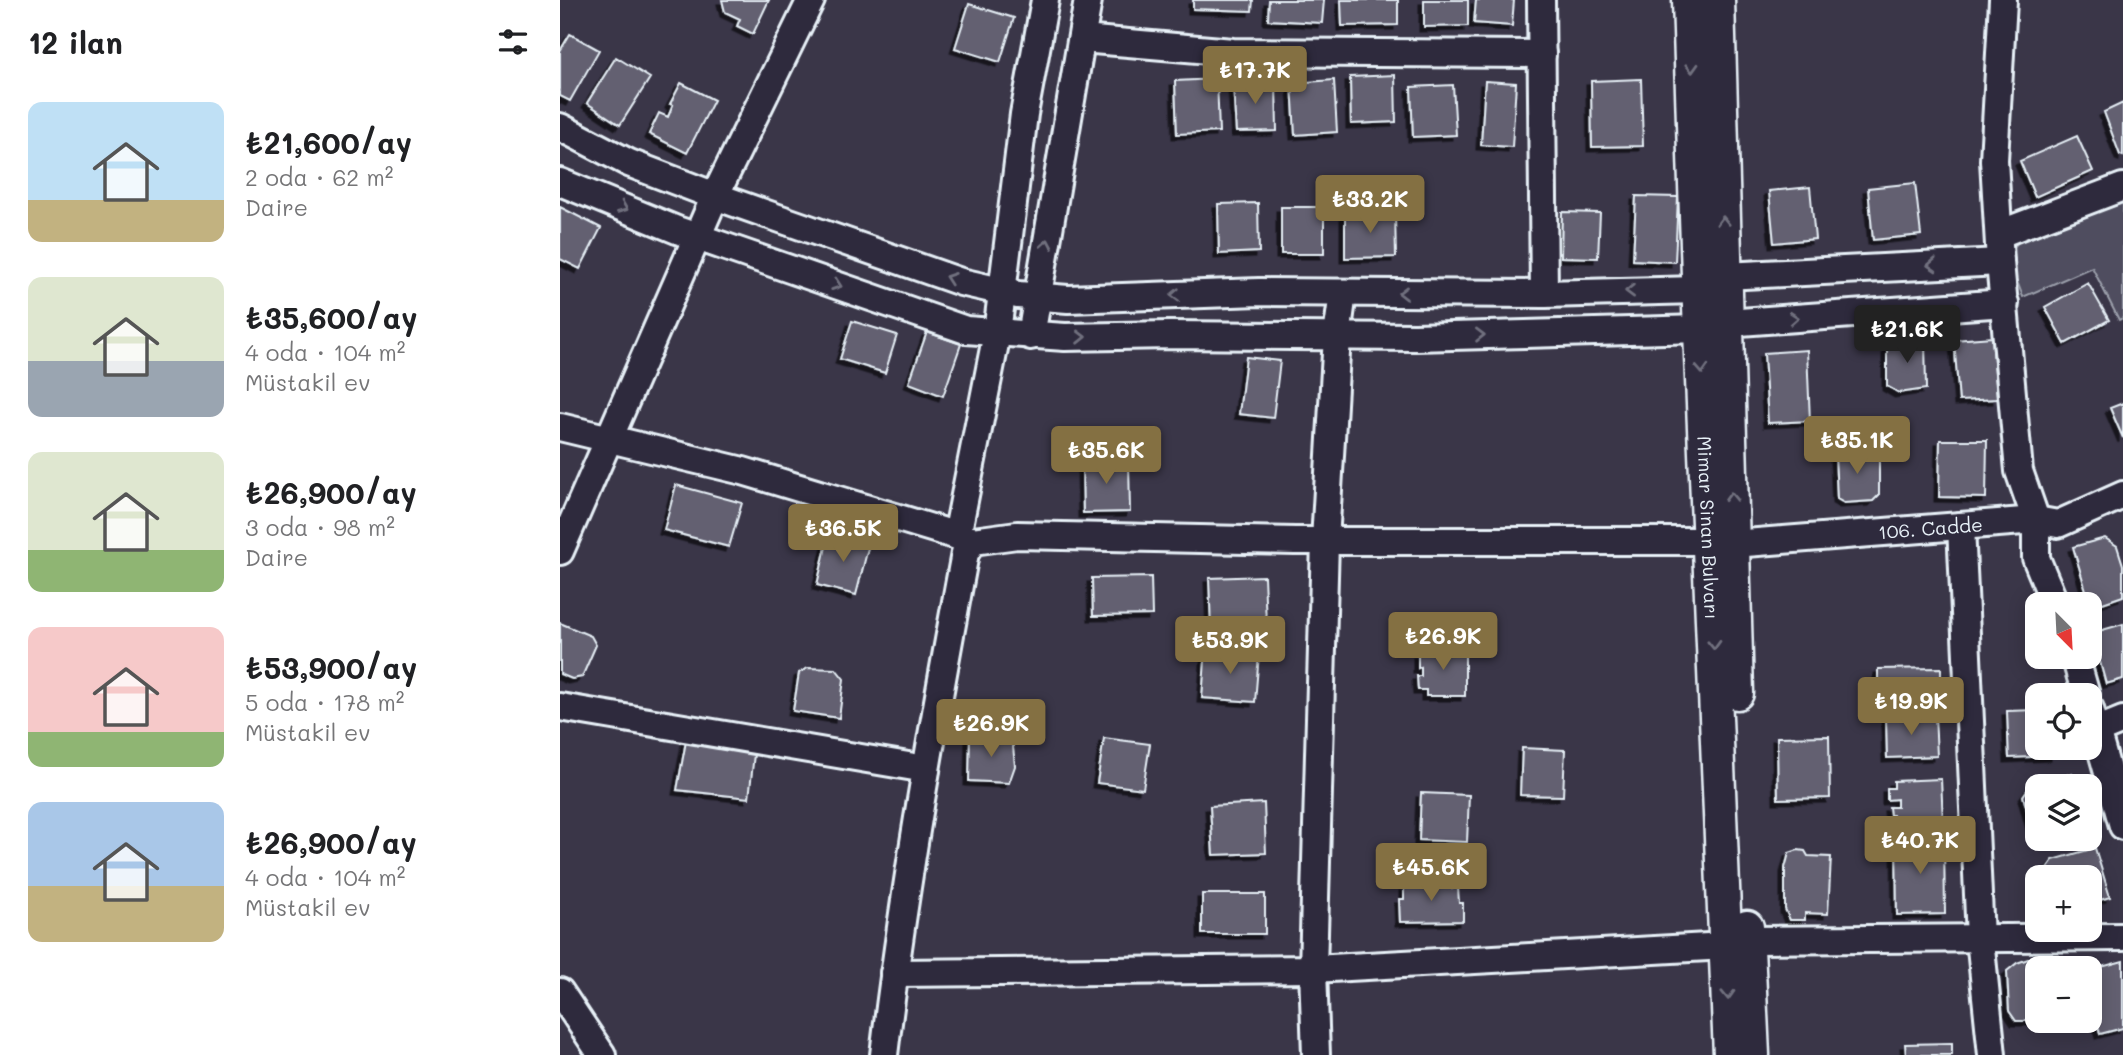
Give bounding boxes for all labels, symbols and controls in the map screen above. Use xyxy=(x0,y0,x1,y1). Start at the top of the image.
text: 12 ilan xyxy=(28,22,123,62)
icon: filters xyxy=(494,23,532,61)
pin: ₺17.7K xyxy=(1198,46,1312,106)
text: ₺17.7K xyxy=(1219,54,1291,84)
one-way arrow xyxy=(1684,63,1699,74)
text: ₺21,600/ay xyxy=(245,122,412,162)
icon: home xyxy=(84,130,168,214)
text: 2 oda · 62 m² xyxy=(245,162,394,192)
pin: ₺33.2K xyxy=(1313,176,1427,235)
text: ₺33.2K xyxy=(1331,183,1409,213)
text: Daire xyxy=(245,192,308,222)
one-way arrow xyxy=(616,199,628,213)
one-way arrow xyxy=(1716,215,1731,226)
one-way arrow xyxy=(1039,238,1054,250)
one-way arrow xyxy=(1926,258,1937,273)
one-way arrow xyxy=(944,272,957,286)
one-way arrow xyxy=(830,277,843,291)
one-way arrow xyxy=(1624,284,1635,299)
one-way arrow xyxy=(1397,285,1407,301)
one-way arrow xyxy=(1169,288,1180,303)
text: ₺35,600/ay xyxy=(245,297,417,337)
icon: home xyxy=(84,305,168,389)
pin: ₺21.6K xyxy=(1850,306,1964,365)
one-way arrow xyxy=(1789,311,1800,326)
text: ₺21.6K xyxy=(1870,313,1944,343)
one-way arrow xyxy=(1475,327,1486,343)
one-way arrow xyxy=(1076,329,1087,345)
text: 4 oda · 104 m² xyxy=(245,337,406,367)
one-way arrow xyxy=(1694,364,1709,375)
text: Müstakil ev xyxy=(245,367,370,397)
pin: ₺35.1K xyxy=(1800,416,1914,476)
text: ₺35.1K xyxy=(1820,424,1894,454)
pin: ₺35.6K xyxy=(1049,426,1163,486)
text: ₺35.6K xyxy=(1067,434,1145,464)
street label: Mimar Sinan Bulvarı xyxy=(1692,435,1725,620)
text: ₺26,900/ay xyxy=(245,472,417,512)
icon: home xyxy=(84,480,168,564)
one-way arrow xyxy=(1724,491,1739,502)
pin: ₺36.5K xyxy=(786,504,900,564)
street label: 106. Cadde xyxy=(1877,511,1984,544)
text: 3 oda · 98 m² xyxy=(245,512,395,542)
text: ₺36.5K xyxy=(804,512,882,542)
text: Daire xyxy=(245,542,308,572)
north arrow xyxy=(2025,592,2102,668)
map controls xyxy=(2025,592,2102,1033)
pin: ₺26.9K xyxy=(1386,612,1500,672)
pin: ₺53.9K xyxy=(1173,616,1287,676)
text: ₺26.9K xyxy=(1404,620,1482,650)
text: ₺53.9K xyxy=(1191,624,1269,654)
one-way arrow xyxy=(1706,640,1721,651)
text: ₺53,900/ay xyxy=(245,647,417,687)
icon: home xyxy=(84,655,168,739)
pin: ₺19.9K xyxy=(1854,678,1968,737)
button: locate xyxy=(2025,683,2102,760)
text: ₺19.9K xyxy=(1874,685,1948,715)
text: 5 oda · 178 m² xyxy=(245,687,404,717)
pin: ₺26.9K xyxy=(934,700,1048,759)
text: ₺26.9K xyxy=(952,707,1030,737)
text: Müstakil ev xyxy=(245,717,370,747)
button: layers xyxy=(2025,774,2102,851)
pin: ₺40.7K xyxy=(1863,816,1977,876)
text: ₺26,900/ay xyxy=(245,822,417,862)
text: ₺40.7K xyxy=(1881,824,1959,854)
icon: home xyxy=(84,830,168,914)
pin: ₺45.6K xyxy=(1374,844,1488,903)
text: ₺45.6K xyxy=(1392,851,1470,881)
text: 4 oda · 104 m² xyxy=(245,862,406,892)
button: + xyxy=(2025,865,2102,942)
text: Müstakil ev xyxy=(245,892,370,922)
button: − xyxy=(2025,956,2102,1033)
one-way arrow xyxy=(1720,990,1735,1001)

